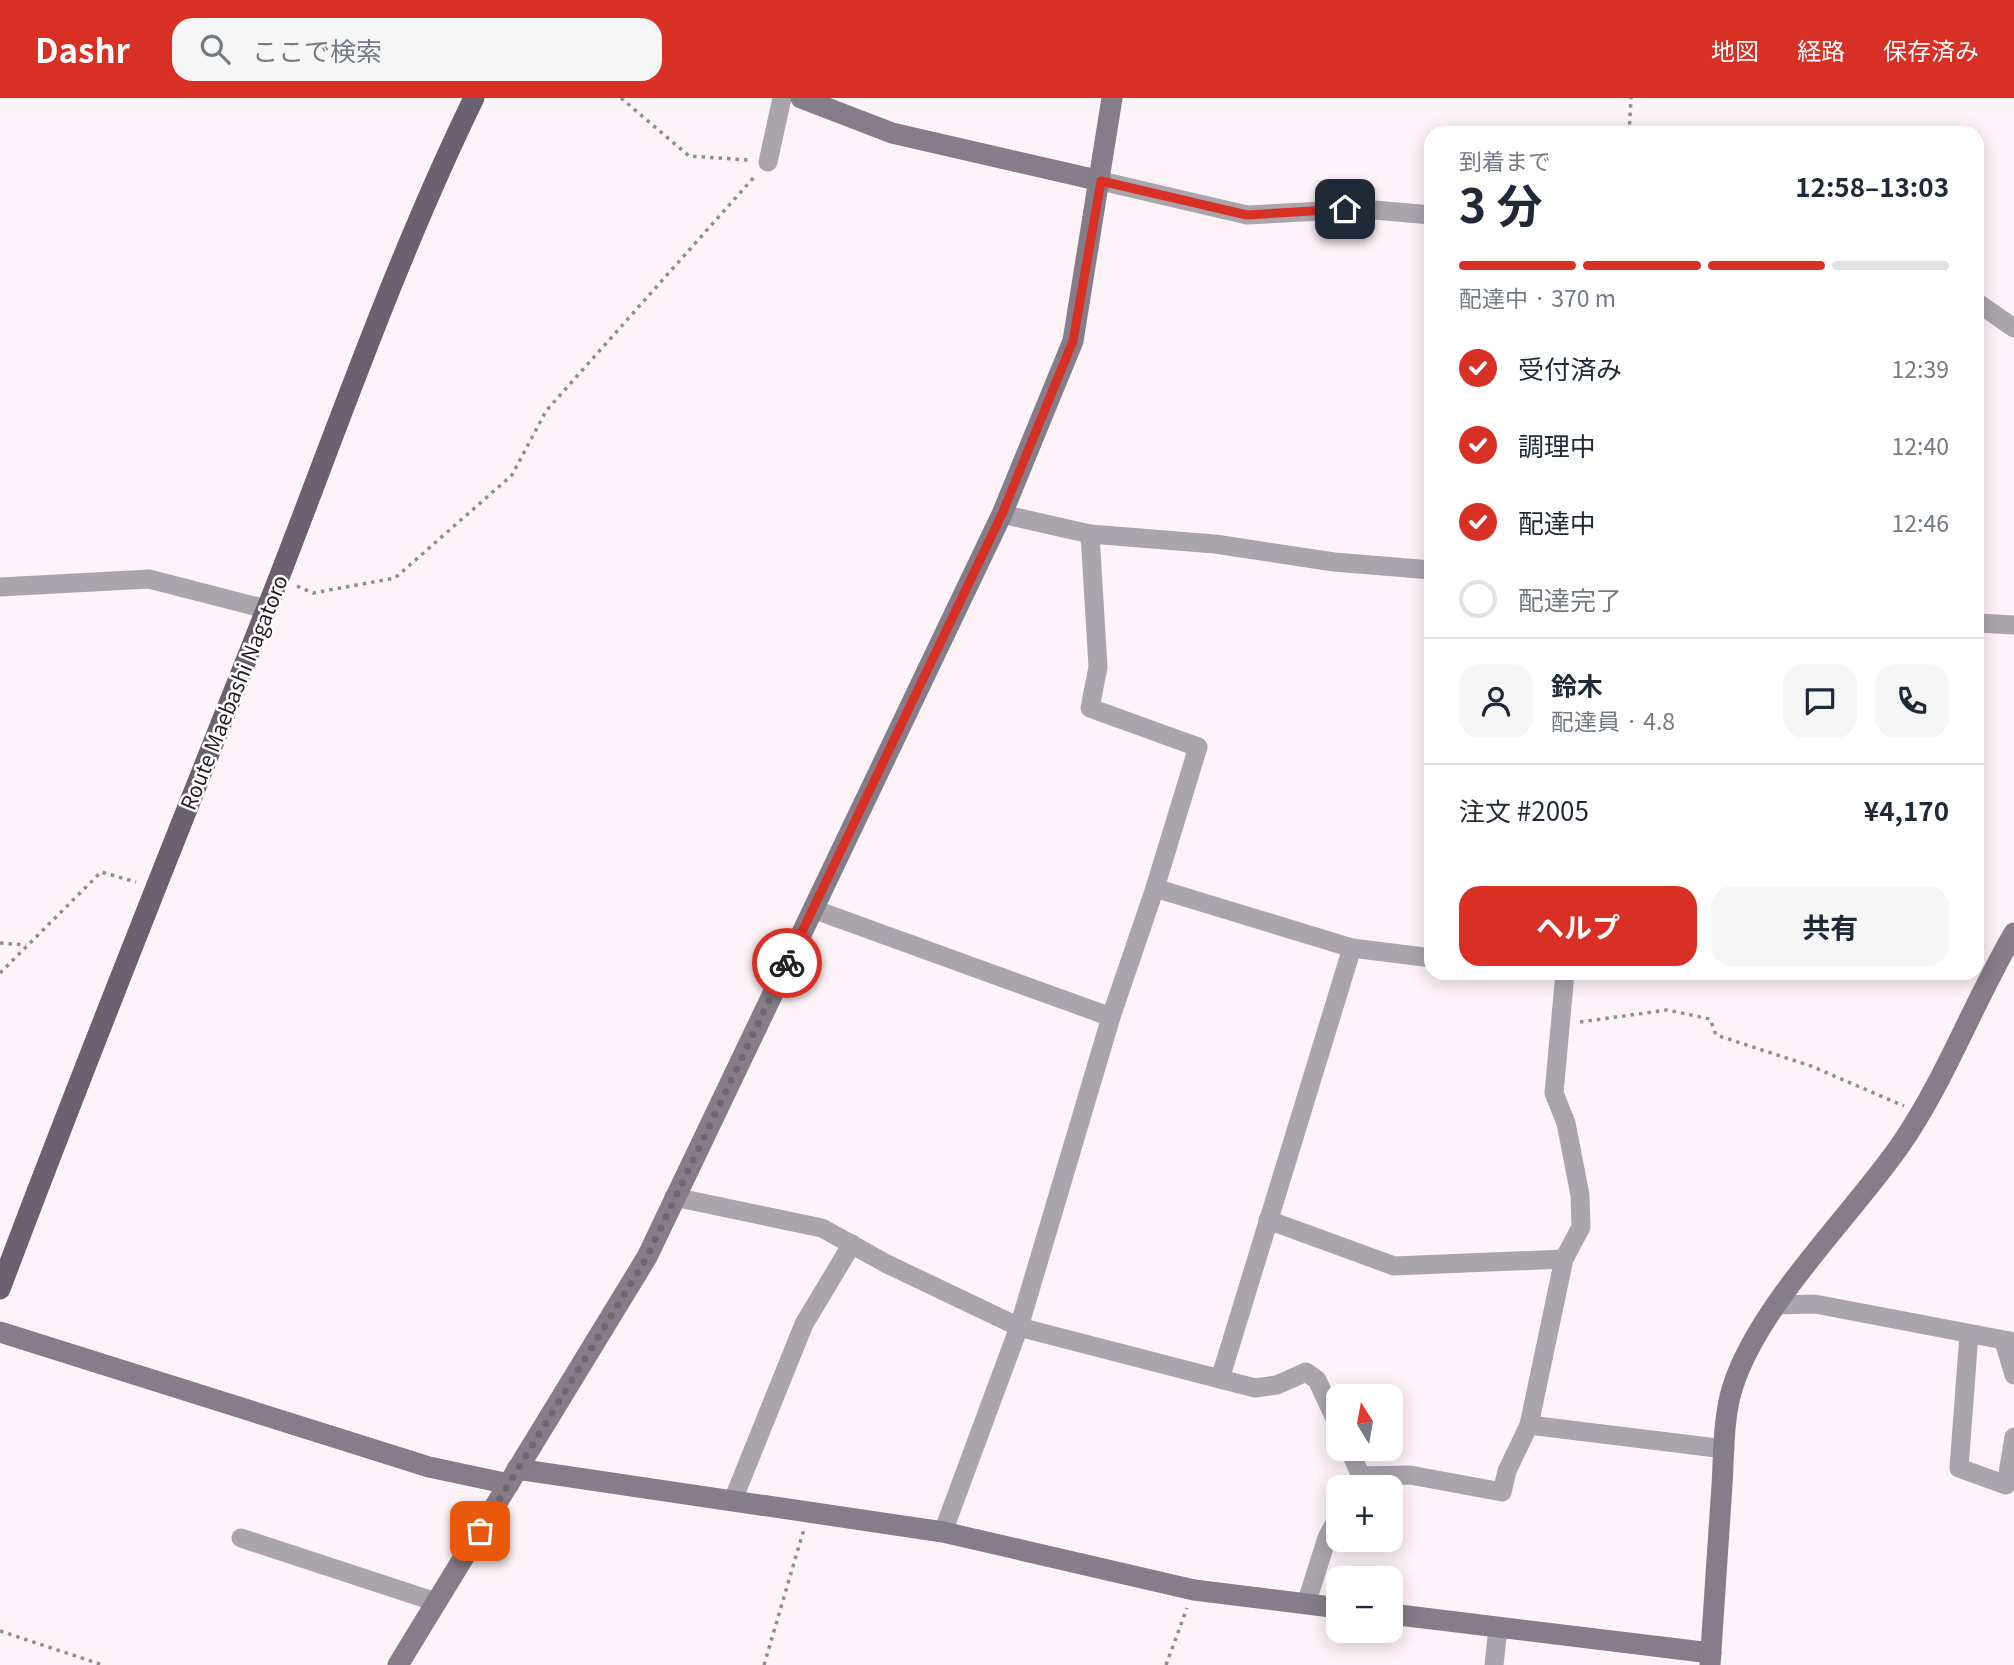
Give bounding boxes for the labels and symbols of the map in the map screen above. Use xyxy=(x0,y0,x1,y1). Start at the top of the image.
pin xyxy=(1315,179,1375,239)
street label: Route Maebashi Nagatoro xyxy=(172,570,294,814)
courier xyxy=(752,928,822,998)
north arrow xyxy=(1326,1384,1404,1461)
pin xyxy=(450,1501,510,1561)

